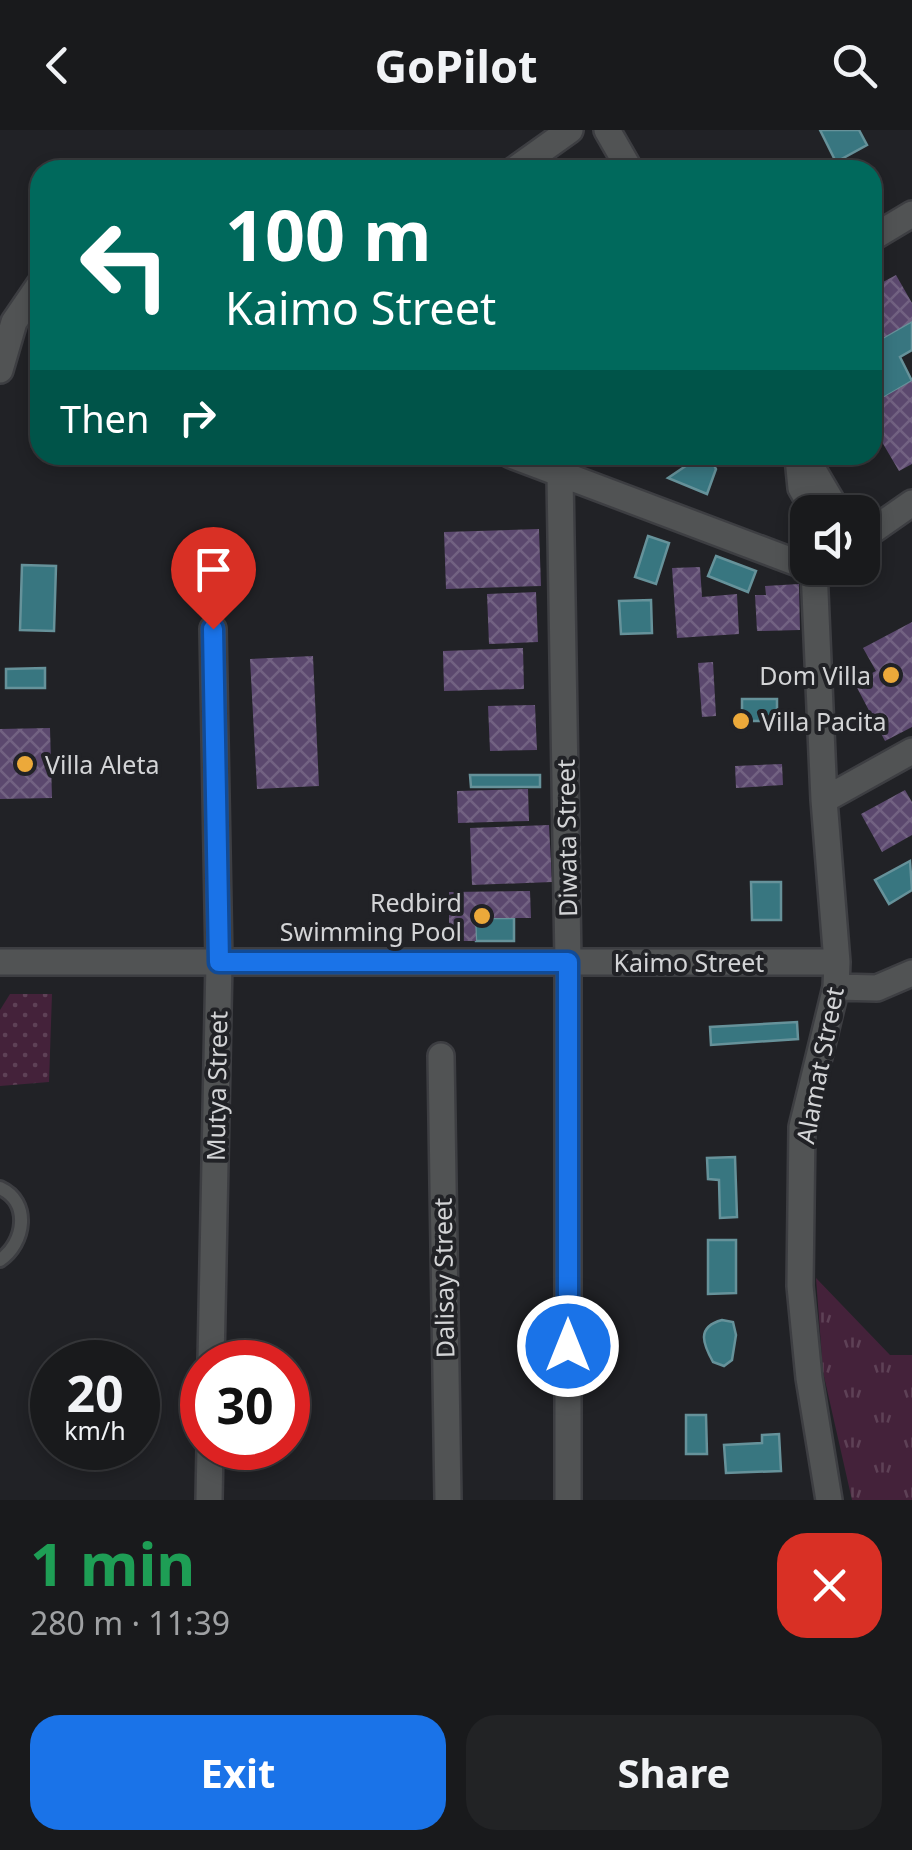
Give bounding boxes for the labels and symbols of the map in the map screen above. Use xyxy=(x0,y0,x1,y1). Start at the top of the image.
pin xyxy=(171,527,256,630)
place label: Dom Villa xyxy=(759,658,871,692)
marker: Dom Villa xyxy=(880,664,902,686)
place label: Villa Pacita xyxy=(761,704,887,738)
marker: Villa Pacita xyxy=(730,710,752,732)
place label: Villa Aleta xyxy=(45,747,159,781)
marker: Villa Aleta xyxy=(14,753,36,775)
street label: Diwata Street xyxy=(548,759,584,917)
place label: Redbird Swimming Pool xyxy=(280,885,462,948)
marker: Redbird Swimming Pool xyxy=(471,905,493,927)
street label: Kaimo Street xyxy=(614,945,764,979)
street label: Alamat Street xyxy=(787,984,851,1146)
street label: Mutya Street xyxy=(198,1011,234,1161)
street label: Dalisay Street xyxy=(425,1198,461,1358)
position arrow xyxy=(516,1294,620,1398)
speed limit sign: 30 xyxy=(180,1340,310,1470)

